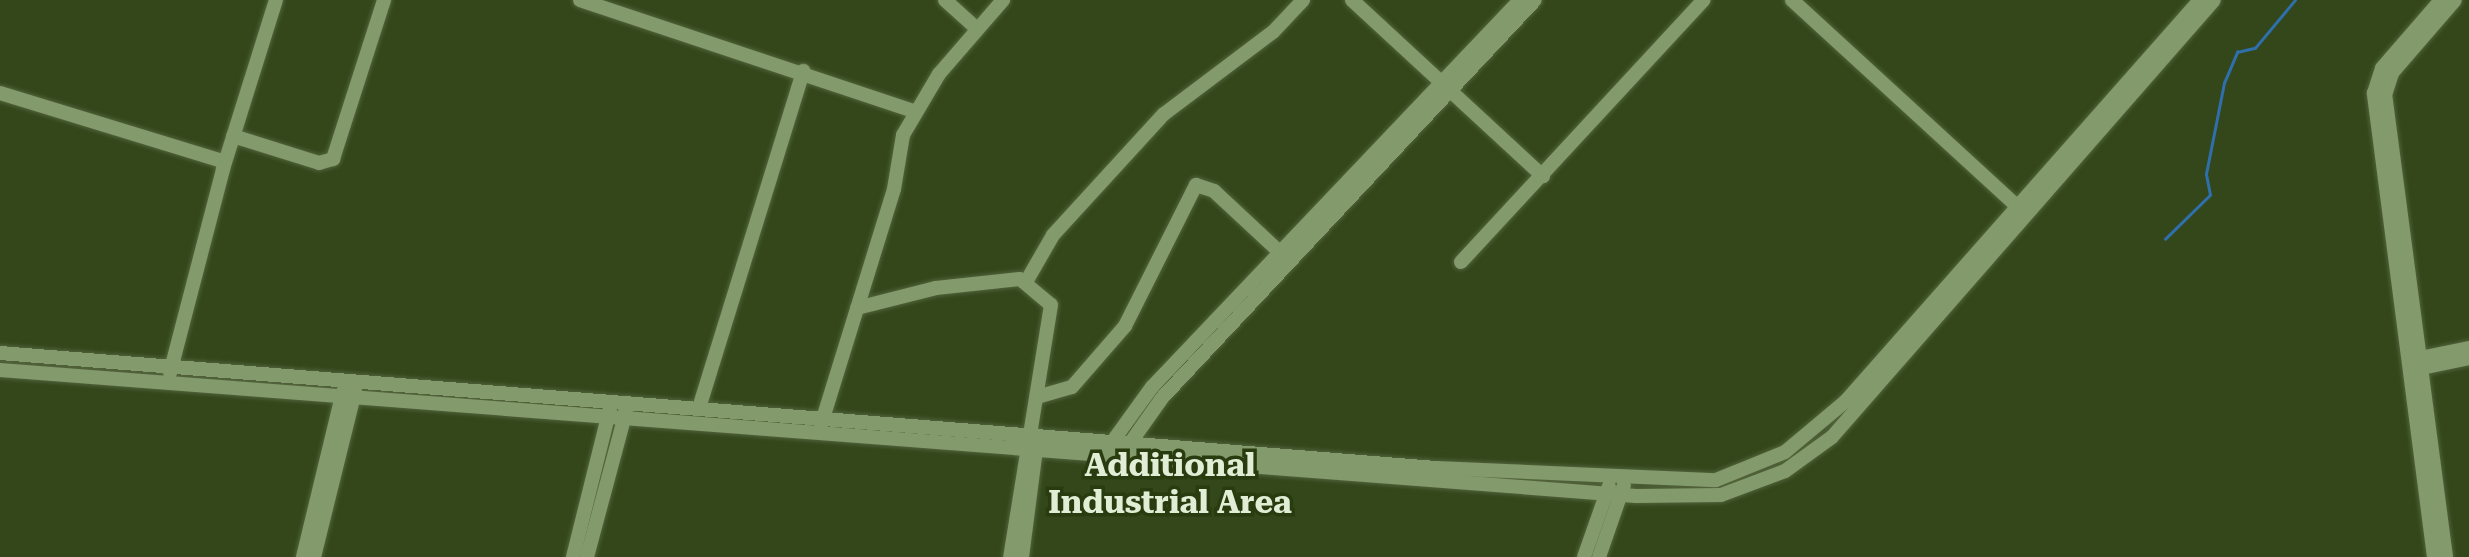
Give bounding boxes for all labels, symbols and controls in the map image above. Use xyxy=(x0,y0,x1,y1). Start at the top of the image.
district label: Additional Industrial Area xyxy=(1048,447,1292,522)

